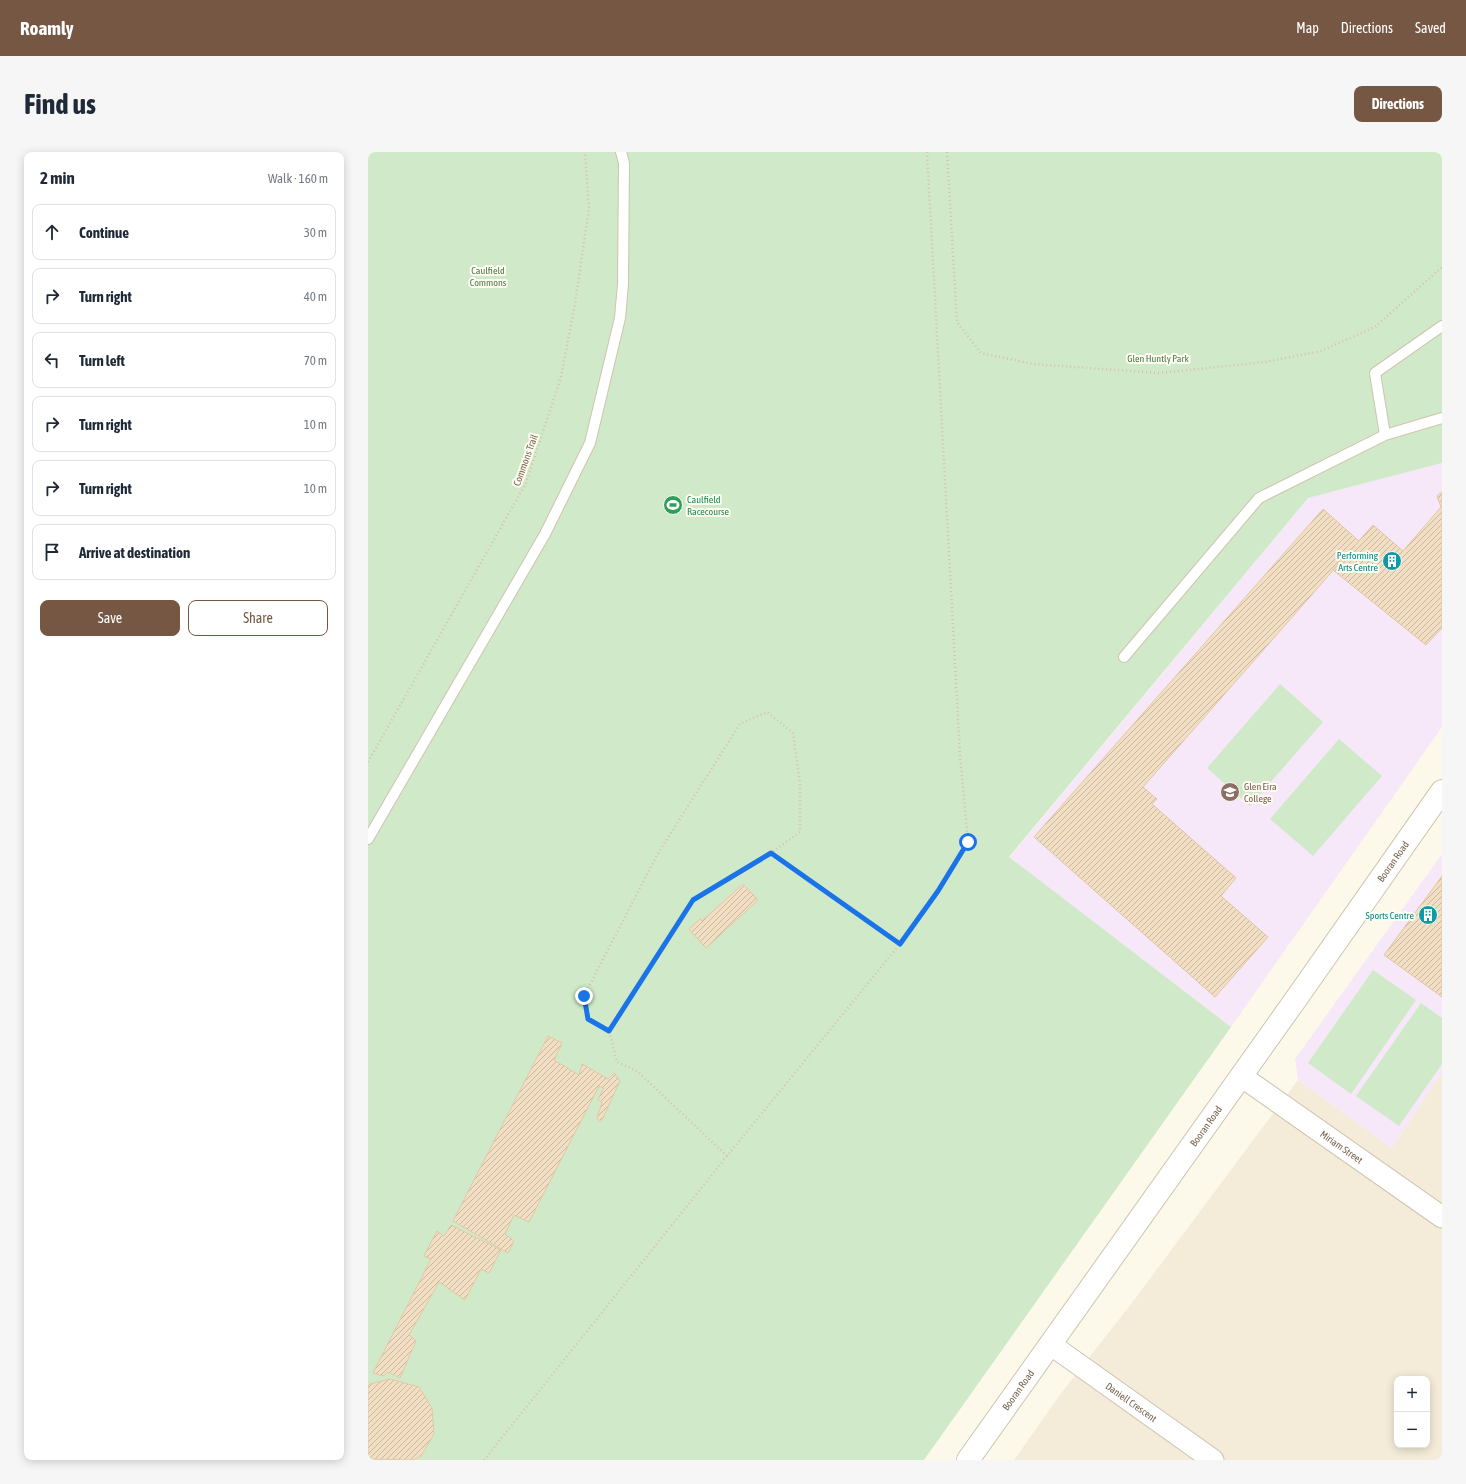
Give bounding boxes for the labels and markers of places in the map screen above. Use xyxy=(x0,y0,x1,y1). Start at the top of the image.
sports icon: Caulfield Racecourse xyxy=(662,494,684,516)
place label: Caulfield Racecourse xyxy=(687,494,730,517)
place label: Performing Arts Centre xyxy=(1337,550,1379,573)
building icon: Performing Arts Centre xyxy=(1381,550,1403,572)
school or university icon: Glen Eira College xyxy=(1219,781,1241,803)
place label: Glen Eira College xyxy=(1244,781,1277,804)
building icon: Sports Centre xyxy=(1417,904,1439,926)
place label: Sports Centre xyxy=(1365,910,1414,921)

